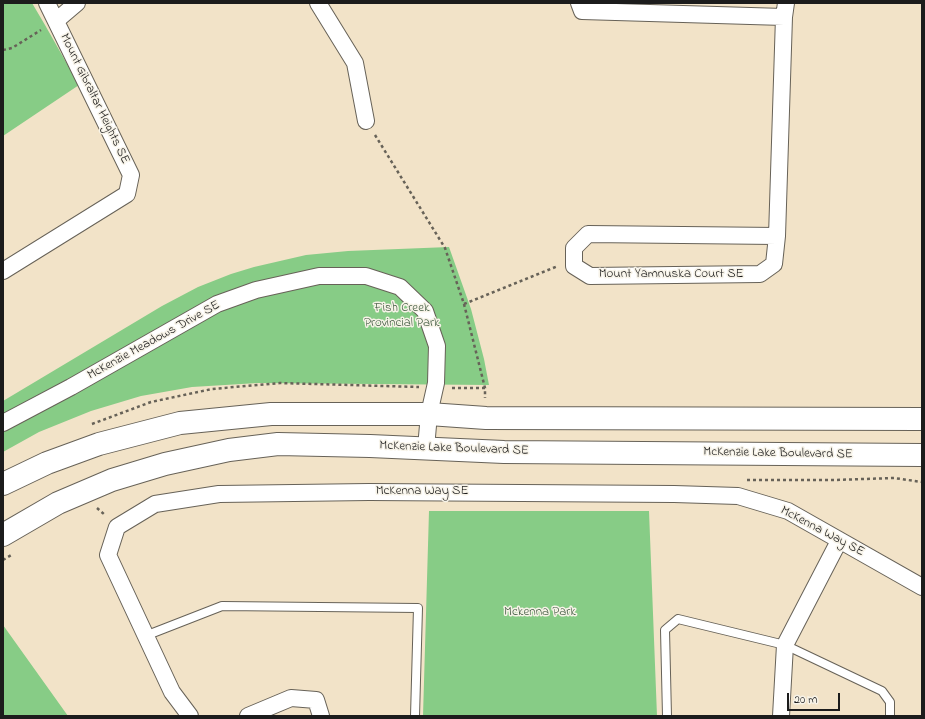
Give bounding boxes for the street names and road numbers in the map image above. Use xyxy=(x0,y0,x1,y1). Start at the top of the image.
street label: Mount Gibraltar Heights SE xyxy=(56,31,132,167)
street label: Mount Yamnuska Court SE xyxy=(599,267,743,283)
street label: McKenzie Meadows Drive SE xyxy=(85,298,223,384)
street label: McKenzie Lake Boulevard SE xyxy=(379,439,529,459)
street label: McKenzie Lake Boulevard SE xyxy=(703,445,853,463)
street label: McKenna Way SE xyxy=(376,484,468,500)
street label: McKenna Way SE xyxy=(777,503,867,561)

